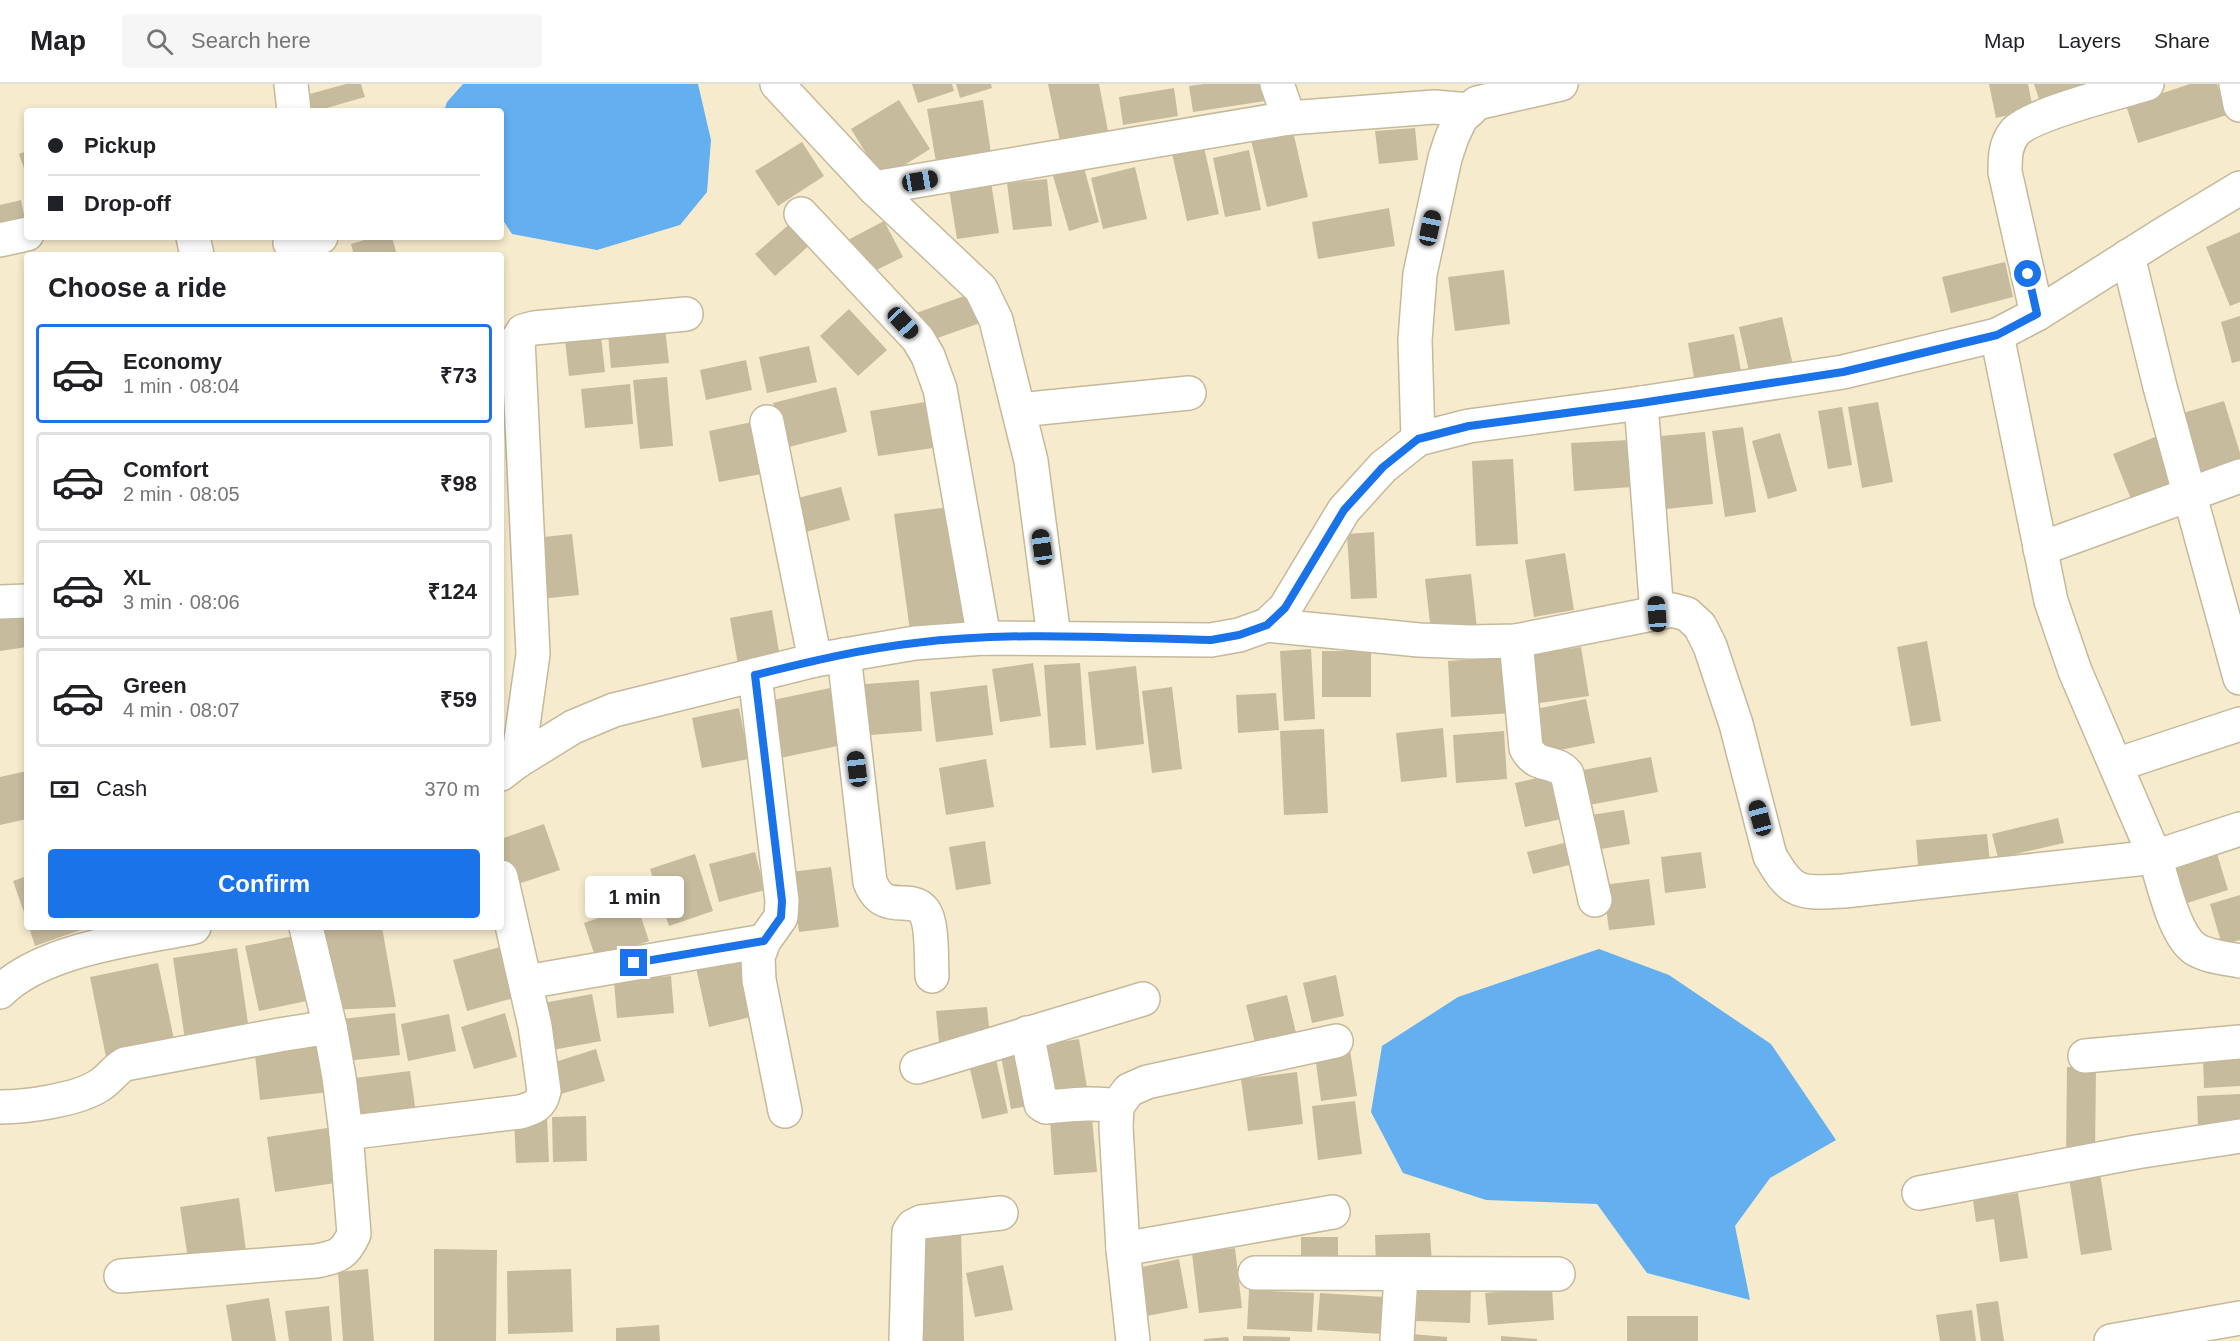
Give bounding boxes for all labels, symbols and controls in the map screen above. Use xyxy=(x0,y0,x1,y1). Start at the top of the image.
search box xyxy=(122,14,542,68)
text: Map xyxy=(30,25,86,56)
icon: search xyxy=(143,25,176,58)
text: Search here xyxy=(191,28,311,53)
text: Map xyxy=(1984,29,2025,52)
text: Layers xyxy=(2058,29,2121,52)
text: Share xyxy=(2154,29,2210,52)
text: Pickup xyxy=(84,133,156,158)
car xyxy=(901,169,939,193)
text: Drop-off xyxy=(84,191,171,216)
car xyxy=(1417,209,1443,247)
route start xyxy=(2014,260,2041,287)
text: Choose a ride xyxy=(48,273,227,303)
car xyxy=(884,304,922,342)
icon: car xyxy=(51,347,105,401)
text: Economy xyxy=(123,349,222,374)
text: ₹73 xyxy=(440,363,477,388)
text: 1 min · 08:04 xyxy=(123,375,240,397)
icon: car xyxy=(51,455,105,509)
text: Comfort xyxy=(123,457,209,482)
text: ₹98 xyxy=(440,471,477,496)
text: 2 min · 08:05 xyxy=(123,483,240,505)
car xyxy=(1031,528,1053,566)
icon: car xyxy=(51,563,105,617)
text: XL xyxy=(123,565,151,590)
text: ₹124 xyxy=(428,579,477,604)
text: 3 min · 08:06 xyxy=(123,591,240,613)
car xyxy=(1647,595,1667,633)
icon: car xyxy=(51,671,105,725)
text: Green xyxy=(123,673,187,698)
text: ₹59 xyxy=(440,687,477,712)
text: 4 min · 08:07 xyxy=(123,699,240,721)
car xyxy=(846,750,868,788)
icon: cash xyxy=(48,773,81,806)
text: Cash xyxy=(96,776,147,801)
text: 370 m xyxy=(424,778,480,800)
car xyxy=(1747,798,1773,838)
button: Confirm xyxy=(48,849,480,918)
callout: 1 min xyxy=(584,876,684,918)
text: 1 min xyxy=(608,886,661,908)
route end xyxy=(620,949,647,976)

